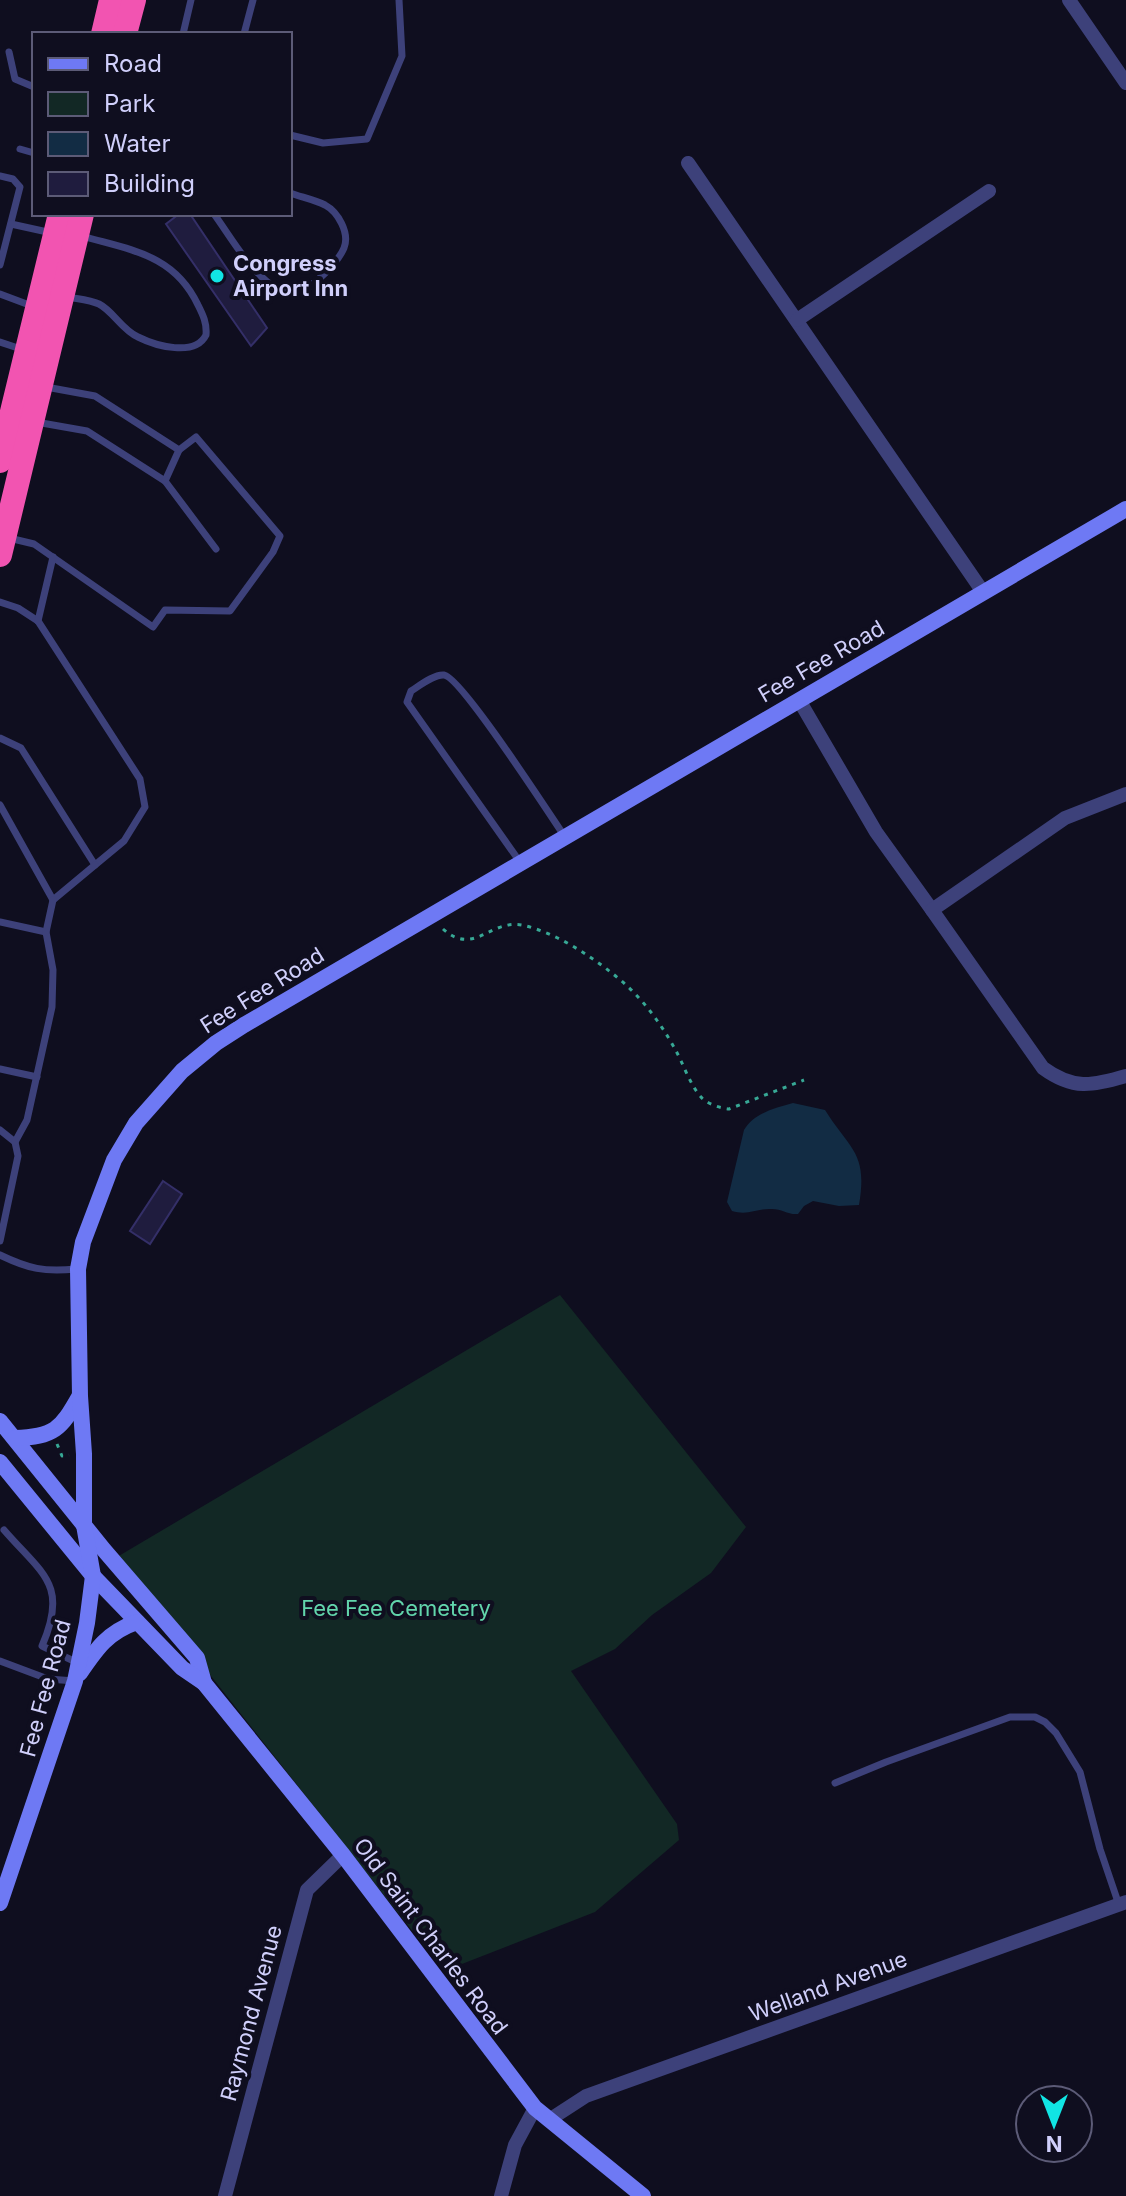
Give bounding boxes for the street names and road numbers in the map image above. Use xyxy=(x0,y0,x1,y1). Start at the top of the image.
street label: Fee Fee Road xyxy=(753,614,889,708)
street label: Fee Fee Road xyxy=(195,942,329,1038)
street label: Fee Fee Road xyxy=(14,1617,76,1759)
street label: Old Saint Charles Road xyxy=(349,1833,513,2039)
street label: Raymond Avenue xyxy=(215,1922,287,2104)
street label: Welland Avenue xyxy=(745,1945,911,2027)

